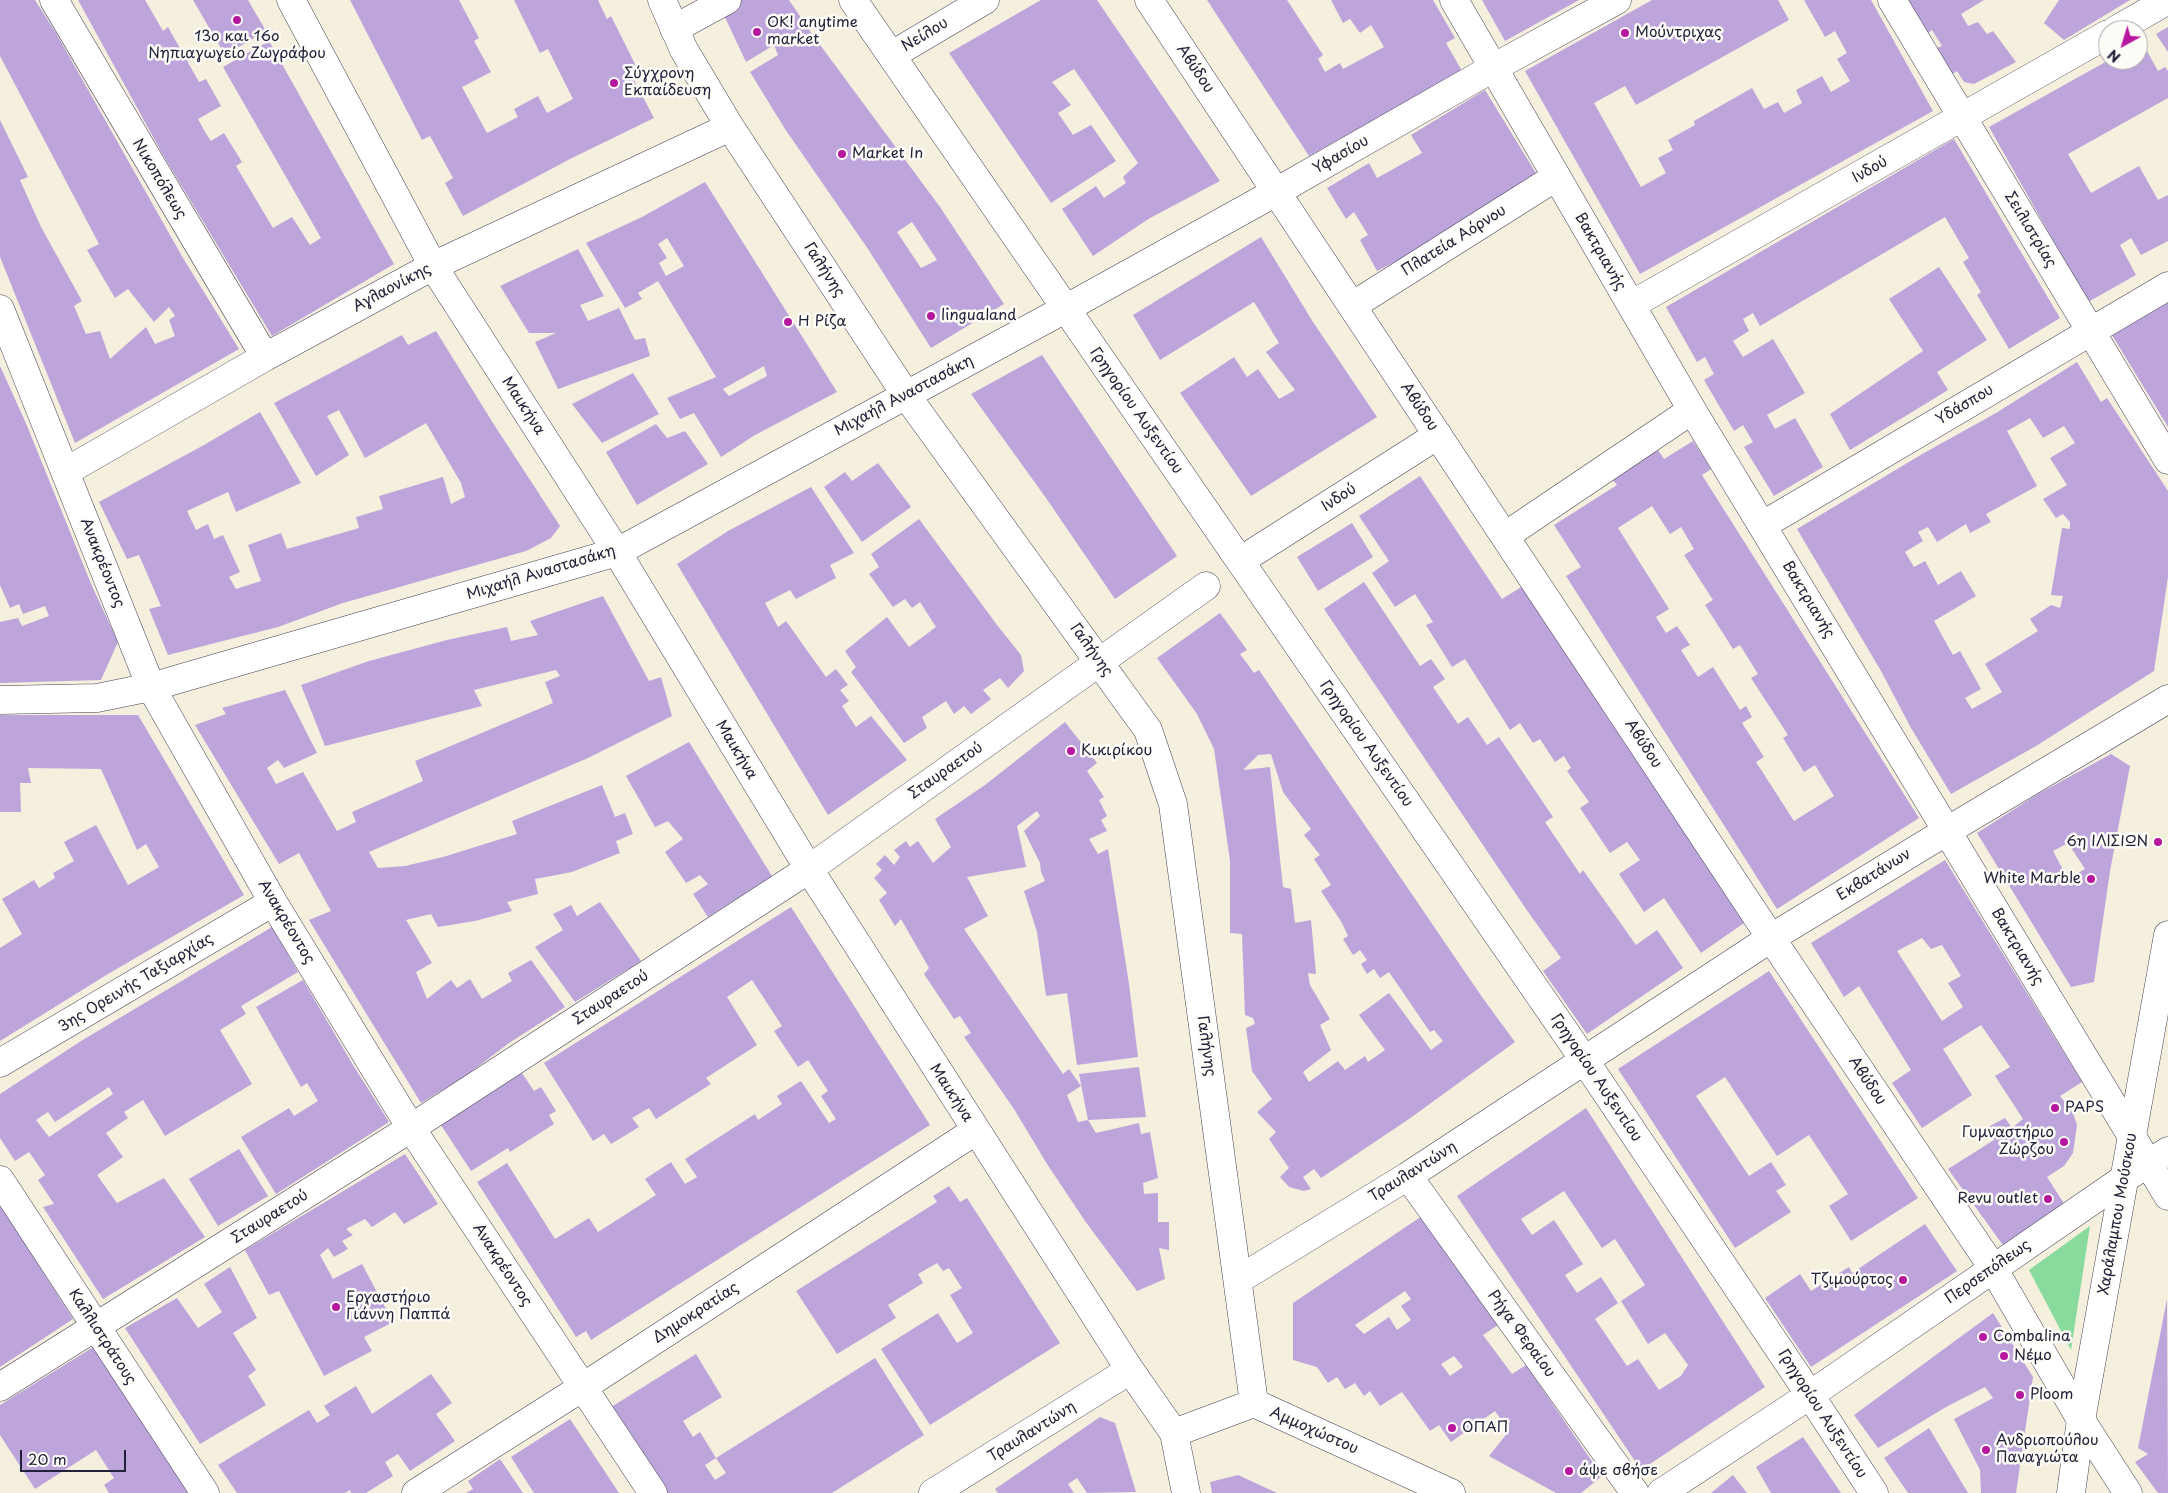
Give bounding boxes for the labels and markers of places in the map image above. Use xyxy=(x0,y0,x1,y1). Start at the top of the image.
marker: 13ο και 16ο Νηπιαγωγείο Ζωγράφου xyxy=(231,14,243,26)
place label: OK! anytime market xyxy=(767,14,858,49)
place label: Μούντριχας xyxy=(1635,24,1722,42)
marker: OK! anytime market xyxy=(751,26,763,38)
marker: Μούντριχας xyxy=(1619,27,1631,39)
place label: 13ο και 16ο Νηπιαγωγείο Ζωγράφου xyxy=(148,28,326,63)
place label: Σύγχρονη Εκπαίδευση xyxy=(624,65,711,100)
marker: Σύγχρονη Εκπαίδευση xyxy=(608,77,620,89)
place label: Market In xyxy=(852,145,923,163)
marker: Market In xyxy=(836,148,848,160)
place label: lingualand xyxy=(941,307,1017,325)
marker: lingualand xyxy=(925,310,937,322)
place label: Η Ρίζα xyxy=(798,313,846,331)
marker: Η Ρίζα xyxy=(782,316,794,328)
place label: Κικιρίκου xyxy=(1081,742,1152,760)
marker: Κικιρίκου xyxy=(1065,745,1077,757)
place label: 6η ΙΛΙΣΙΩΝ xyxy=(2066,833,2148,851)
marker: 6η ΙΛΙΣΙΩΝ xyxy=(2152,836,2164,848)
place label: White Marble xyxy=(1983,870,2081,888)
marker: White Marble xyxy=(2085,873,2097,885)
place label: PAPS xyxy=(2065,1099,2104,1117)
marker: PAPS xyxy=(2049,1102,2061,1114)
place label: Γυμναστήριο Ζώρζου xyxy=(1962,1124,2054,1159)
marker: Γυμναστήριο Ζώρζου xyxy=(2058,1136,2070,1148)
place label: Revu outlet xyxy=(1958,1190,2038,1208)
marker: Revu outlet xyxy=(2042,1193,2054,1205)
place label: Τζιμούρτος xyxy=(1811,1271,1893,1289)
marker: Τζιμούρτος xyxy=(1897,1274,1909,1286)
place label: Εργαστήριο Γιάννη Παππά xyxy=(346,1289,450,1324)
marker: Εργαστήριο Γιάννη Παππά xyxy=(330,1301,342,1313)
place label: Combalina xyxy=(1993,1328,2070,1346)
marker: Combalina xyxy=(1977,1331,1989,1343)
place label: Νέμο xyxy=(2014,1347,2052,1365)
marker: Νέμο xyxy=(1998,1350,2010,1362)
place label: Ploom xyxy=(2030,1386,2073,1404)
marker: Ploom xyxy=(2014,1389,2026,1401)
place label: ΟΠΑΠ xyxy=(1462,1419,1508,1437)
marker: ΟΠΑΠ xyxy=(1446,1422,1458,1434)
place label: Ανδριοπούλου Παναγιώτα xyxy=(1996,1432,2099,1467)
marker: Ανδριοπούλου Παναγιώτα xyxy=(1980,1444,1992,1456)
place label: άψε σβήσε xyxy=(1579,1462,1658,1480)
marker: άψε σβήσε xyxy=(1563,1465,1575,1477)

